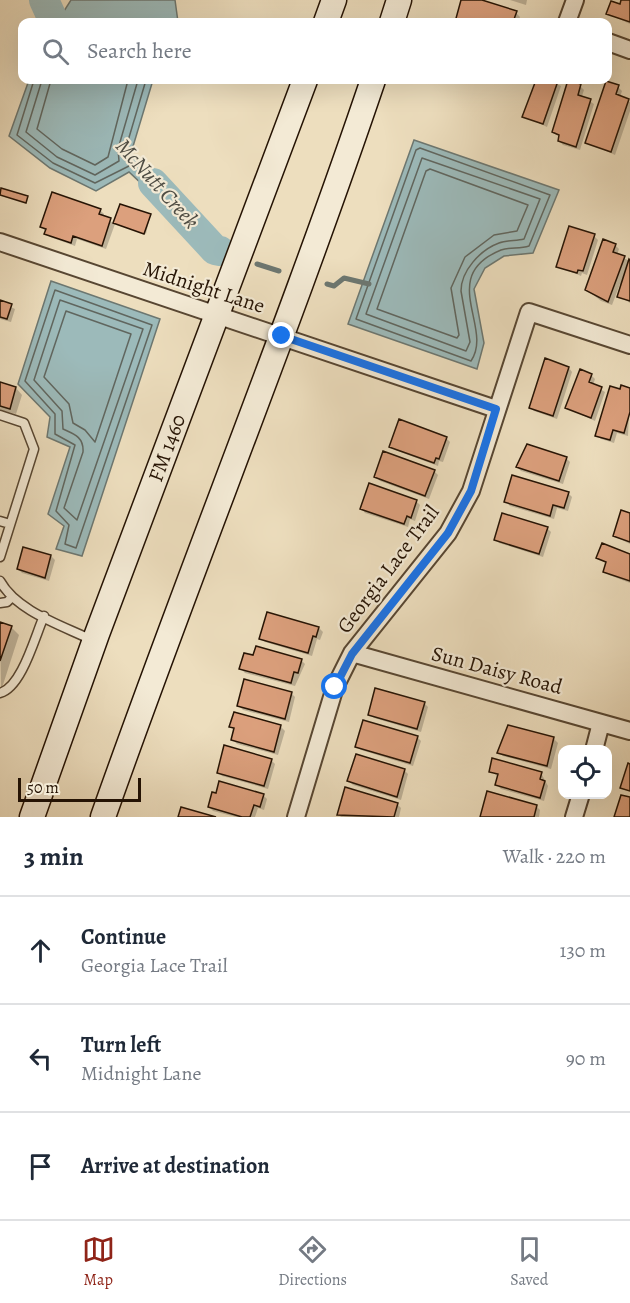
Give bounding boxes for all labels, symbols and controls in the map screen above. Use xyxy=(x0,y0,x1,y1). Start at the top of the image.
search box xyxy=(18,18,612,84)
icon: search xyxy=(39,35,72,68)
text: Search here xyxy=(87,36,192,66)
water label: McNutt Creek xyxy=(109,132,206,235)
street label: Midnight Lane xyxy=(140,254,268,320)
route end xyxy=(268,322,294,348)
street label: FM 1460 xyxy=(141,410,192,486)
street label: Georgia Lace Trail xyxy=(330,499,446,639)
street label: Sun Daisy Road xyxy=(429,639,566,701)
route start xyxy=(321,673,347,699)
map controls xyxy=(558,745,612,799)
button: locate xyxy=(558,745,612,799)
scale bar xyxy=(18,775,141,802)
text: 50 m xyxy=(27,777,59,799)
text: 3 min xyxy=(24,839,84,874)
text: Walk · 220 m xyxy=(503,843,606,870)
text: Continue xyxy=(81,922,166,952)
icon: ahead xyxy=(24,934,57,967)
text: 130 m xyxy=(560,937,606,964)
text: Georgia Lace Trail xyxy=(81,952,228,979)
text: Turn left xyxy=(81,1030,161,1060)
icon: left xyxy=(24,1042,57,1075)
text: 90 m xyxy=(566,1045,606,1072)
text: Midnight Lane xyxy=(81,1060,201,1087)
icon: arrive xyxy=(24,1150,57,1183)
text: Arrive at destination xyxy=(81,1151,270,1181)
tab: Map xyxy=(82,1233,115,1291)
tab: Directions xyxy=(278,1233,347,1291)
tab: Saved xyxy=(510,1233,548,1291)

